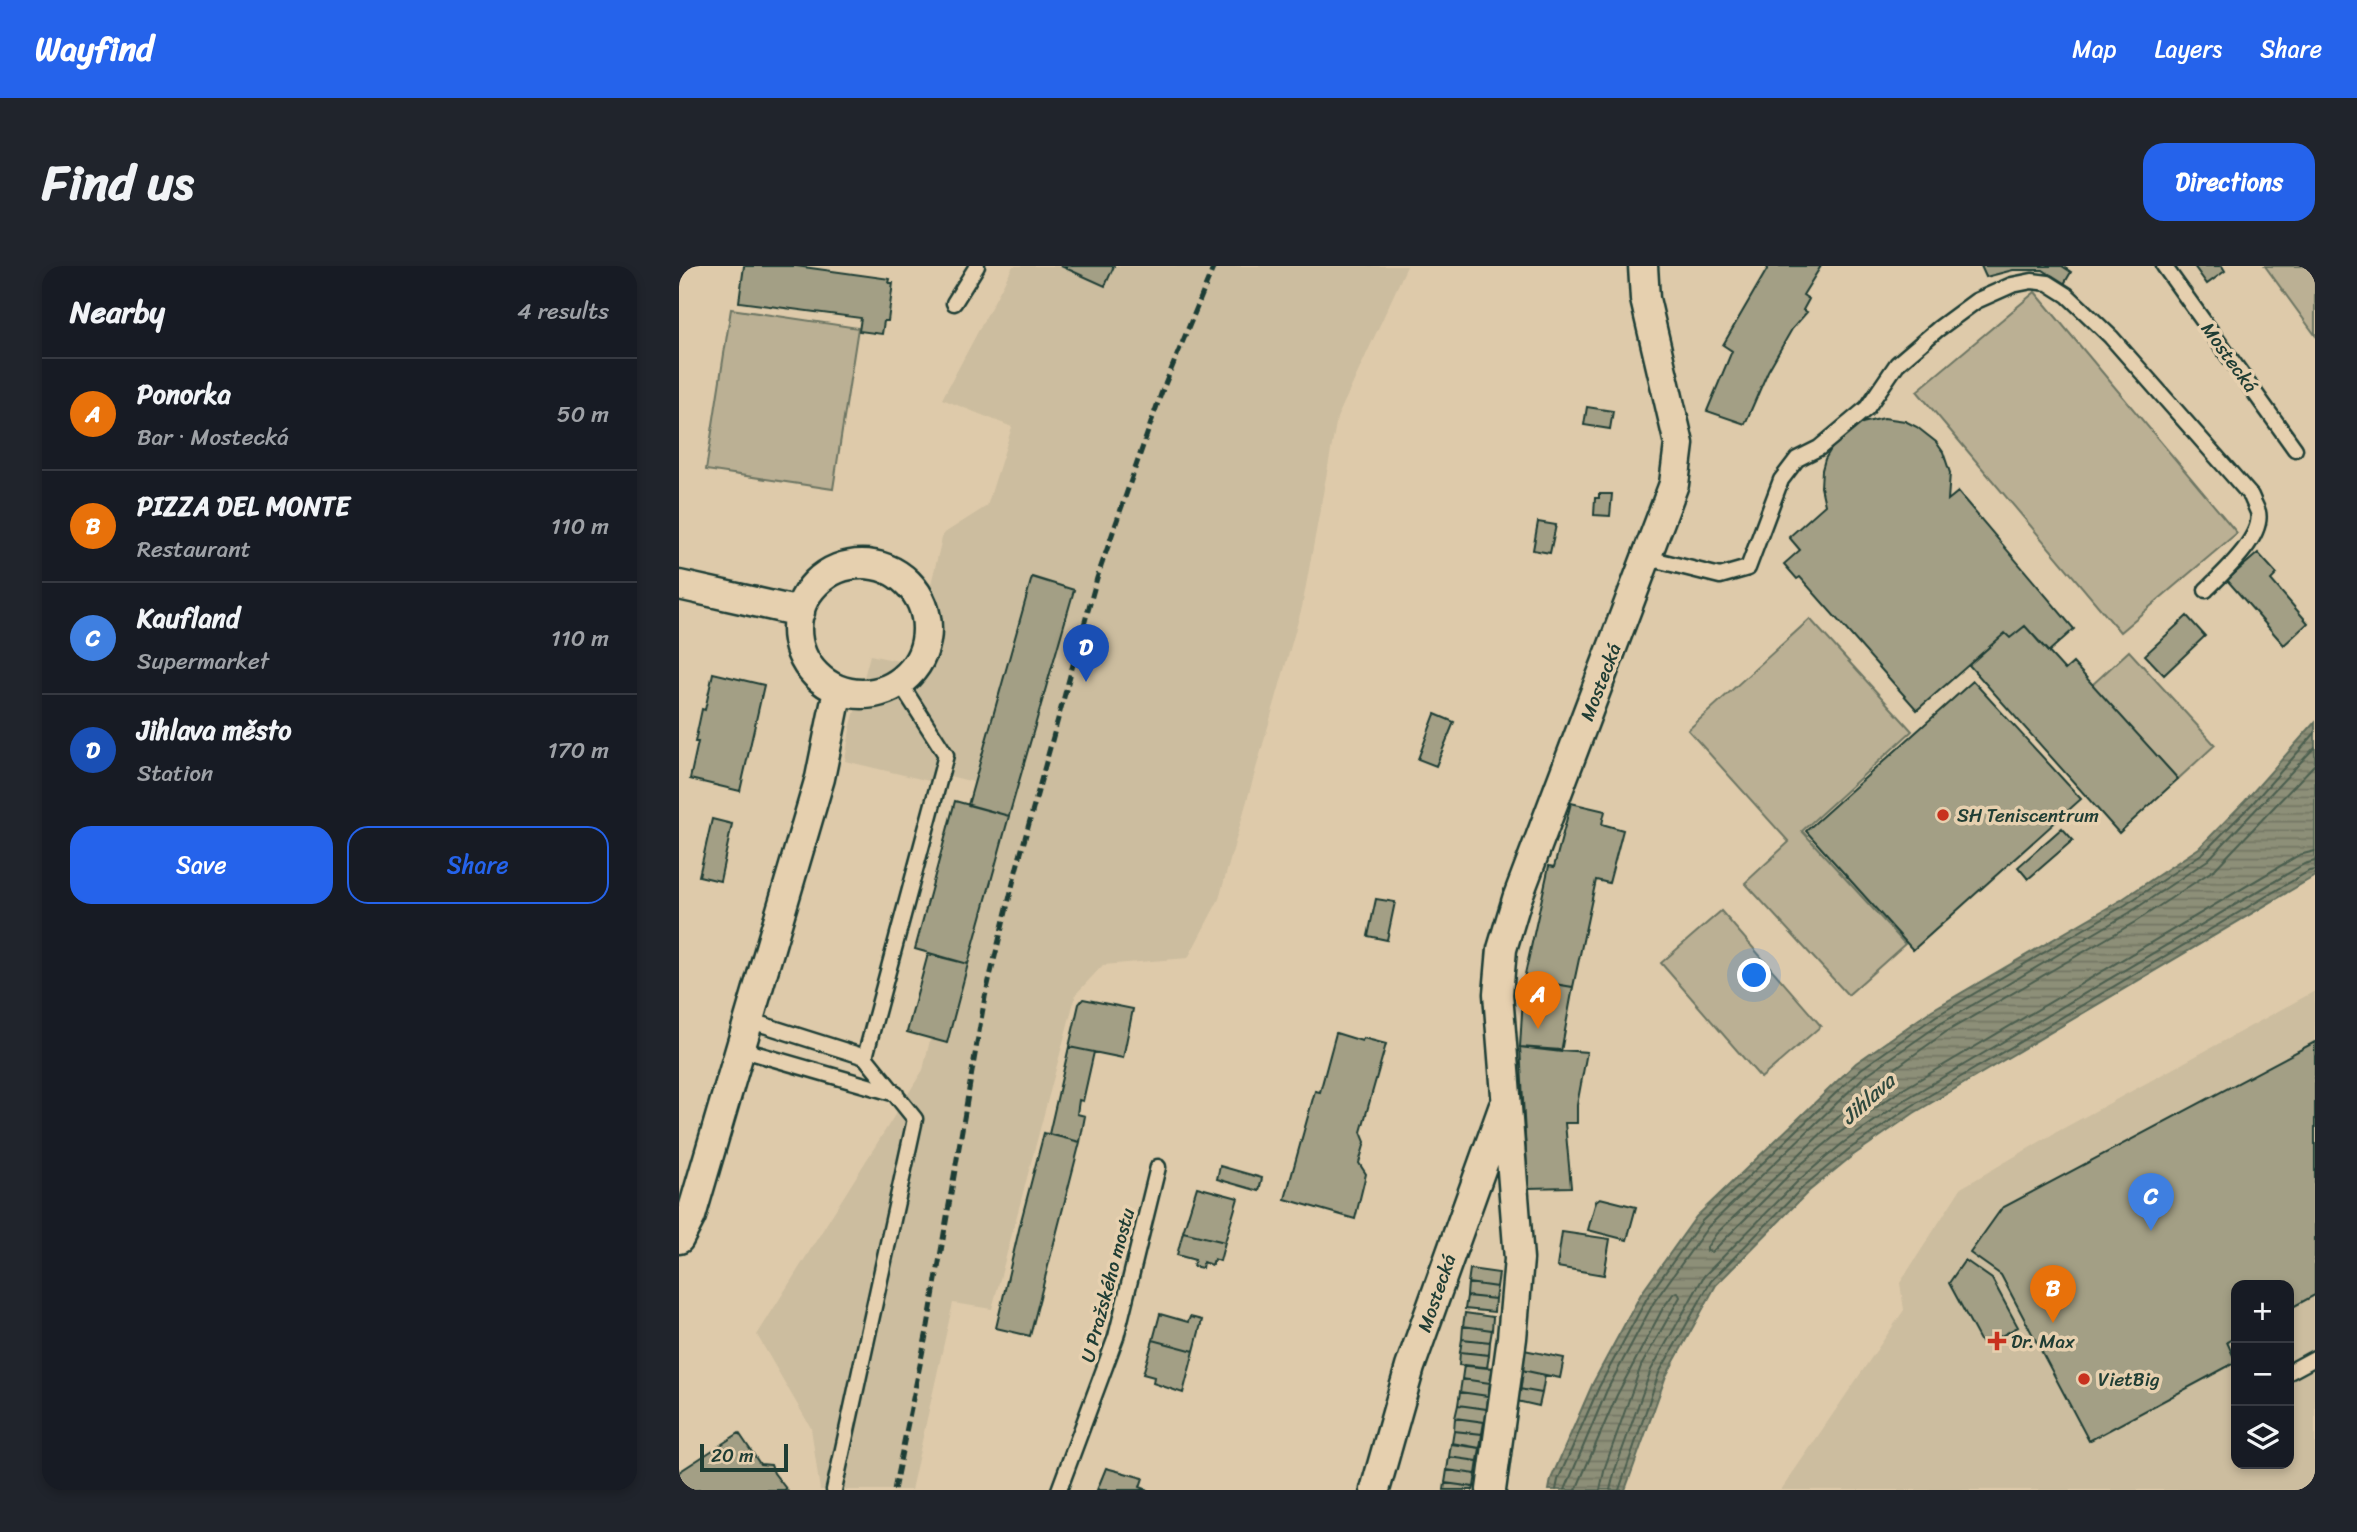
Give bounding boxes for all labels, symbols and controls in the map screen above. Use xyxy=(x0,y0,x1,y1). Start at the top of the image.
text: Wayfind xyxy=(35,20,154,78)
text: Map xyxy=(2072,28,2117,70)
text: Layers xyxy=(2155,28,2222,70)
text: Share xyxy=(2260,28,2322,70)
text: Find us xyxy=(42,139,194,226)
button: Directions xyxy=(2143,143,2315,221)
text: Nearby xyxy=(70,285,165,339)
text: 4 results xyxy=(517,291,609,332)
street label: Mostecká xyxy=(2192,315,2267,400)
text: Ponorka xyxy=(137,371,231,417)
text: A xyxy=(85,394,101,435)
text: 50 m xyxy=(557,394,609,435)
text: Bar · Mostecká xyxy=(137,417,289,458)
text: PIZZA DEL MONTE xyxy=(137,483,350,529)
text: B xyxy=(86,506,100,547)
text: 110 m xyxy=(551,506,609,547)
text: Restaurant xyxy=(137,529,251,570)
text: Kaufland xyxy=(137,595,240,641)
text: C xyxy=(86,618,100,659)
text: 110 m xyxy=(551,618,609,659)
pin: D xyxy=(1063,624,1109,682)
street label: Mostecká xyxy=(1571,638,1631,726)
text: Supermarket xyxy=(137,641,269,682)
text: Jihlava město xyxy=(137,707,291,753)
text: D xyxy=(86,730,100,771)
text: 170 m xyxy=(548,730,609,771)
text: Station xyxy=(137,753,213,794)
place label: SH Teniscentrum xyxy=(1957,799,2099,832)
marker: SH Teniscentrum xyxy=(1935,807,1951,823)
button: Save xyxy=(70,826,333,904)
button: Share xyxy=(347,826,609,904)
your location xyxy=(1737,958,1771,992)
pin: A xyxy=(1515,971,1561,1029)
water label: Jihlava xyxy=(1832,1062,1906,1134)
pin: C xyxy=(2128,1173,2174,1231)
street label: U Pražského mostu xyxy=(1071,1204,1144,1366)
street label: Mostecká xyxy=(1408,1249,1465,1337)
pin: B xyxy=(2030,1265,2076,1323)
map controls xyxy=(2231,1280,2294,1469)
button: + xyxy=(2231,1280,2294,1343)
place label: Dr. Max xyxy=(2011,1325,2075,1358)
marker: Dr. Max xyxy=(1989,1333,2005,1349)
button: − xyxy=(2231,1343,2294,1406)
place label: VietBig xyxy=(2098,1363,2160,1396)
marker: VietBig xyxy=(2076,1371,2092,1387)
button: layers xyxy=(2231,1406,2294,1469)
text: 20 m xyxy=(711,1439,754,1472)
scale bar xyxy=(700,1441,787,1473)

